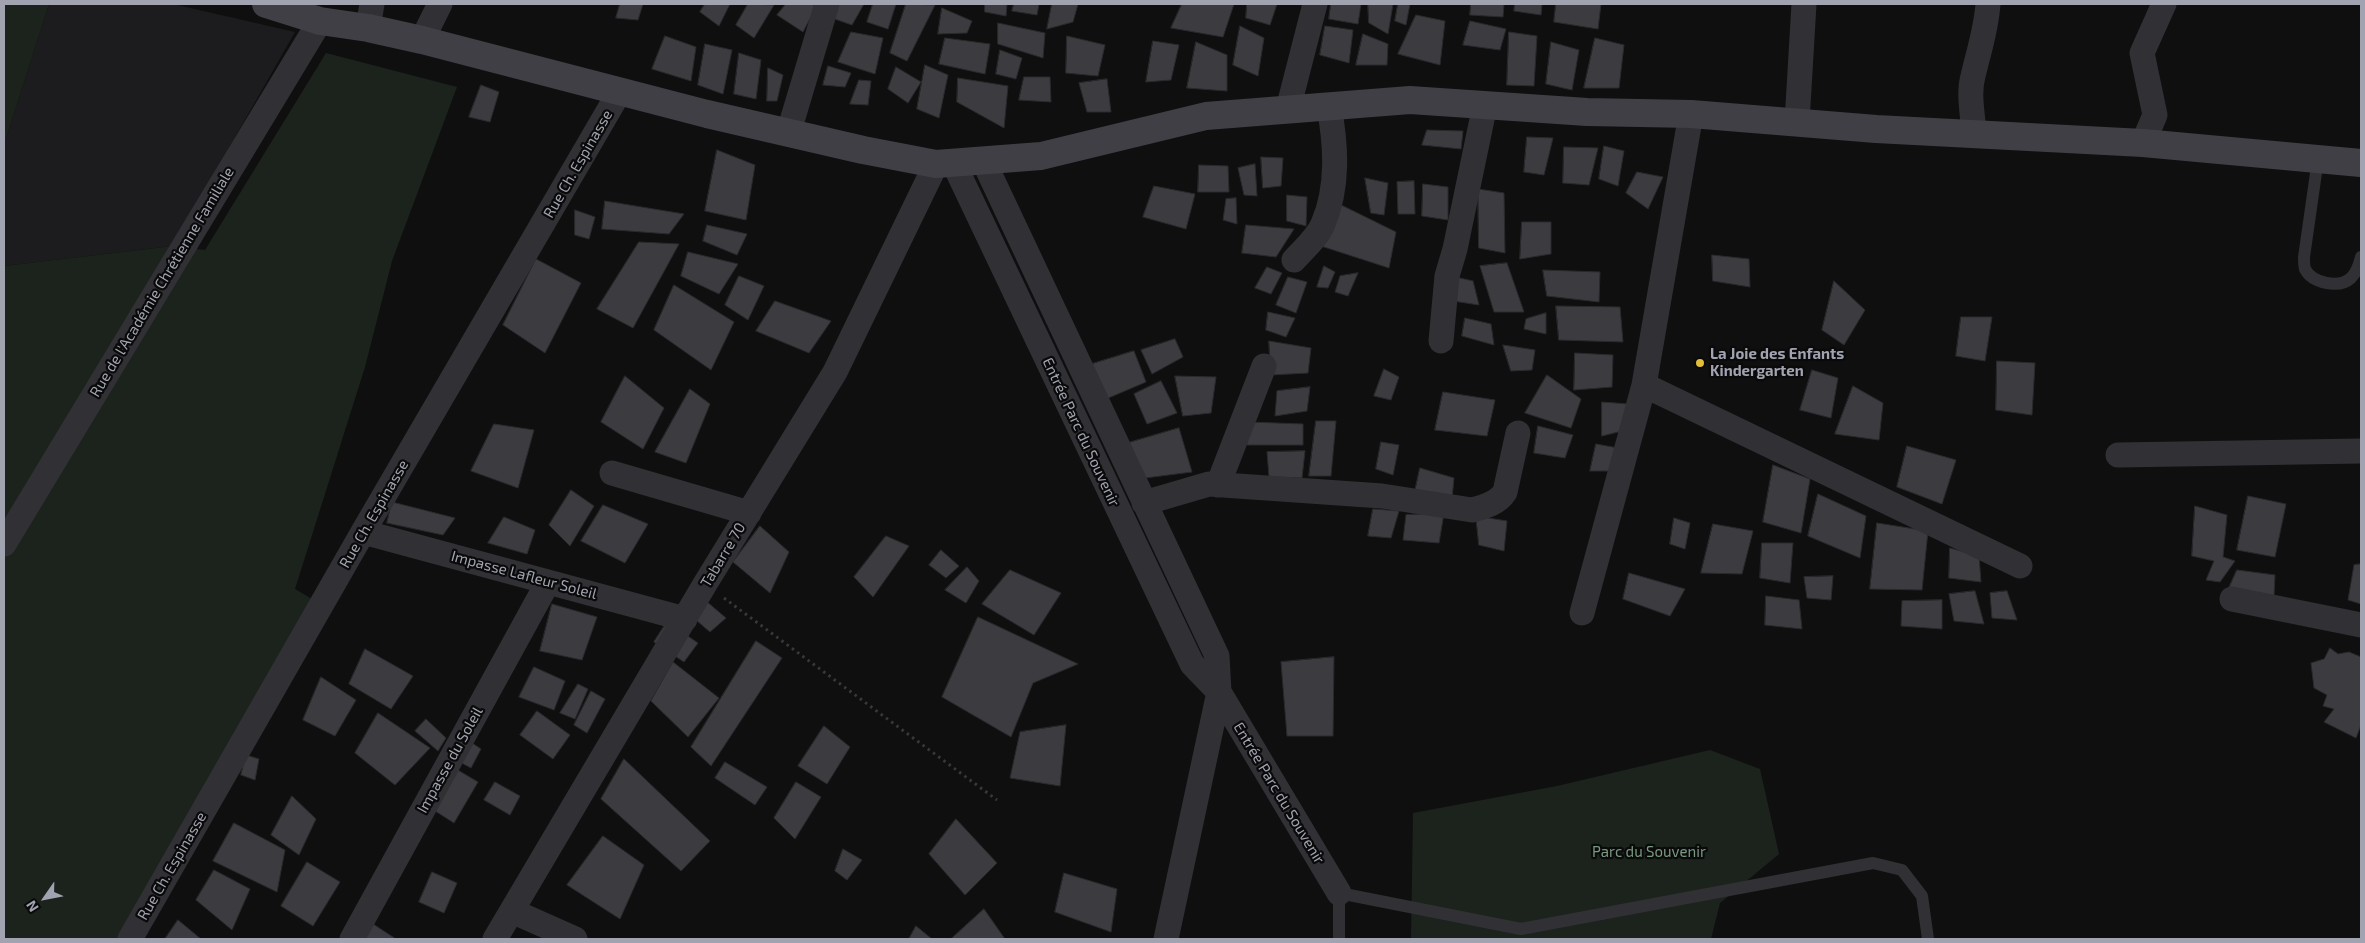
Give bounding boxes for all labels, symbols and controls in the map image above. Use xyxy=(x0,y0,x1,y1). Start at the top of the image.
street label: Rue Ch. Espinasse xyxy=(540,107,616,221)
street label: Rue de l'Académie Chrétienne Familiale xyxy=(86,164,238,400)
place label: La Joie des Enfants Kindergarten xyxy=(1710,345,1844,380)
street label: Entrée Parc du Souvenir xyxy=(1039,355,1123,509)
marker: La Joie des Enfants Kindergarten xyxy=(1694,357,1706,369)
street label: Rue Ch. Espinasse xyxy=(336,457,412,571)
street label: Tabarre 70 xyxy=(697,519,749,591)
street label: Impasse Lafleur Soleil xyxy=(449,547,599,603)
street label: Impasse du Soleil xyxy=(413,704,487,816)
street label: Entrée Parc du Souvenir xyxy=(1230,719,1328,867)
street label: Rue Ch. Espinasse xyxy=(134,809,210,923)
park label: Parc du Souvenir xyxy=(1592,843,1706,861)
north arrow xyxy=(20,873,70,923)
text: N xyxy=(22,898,42,915)

